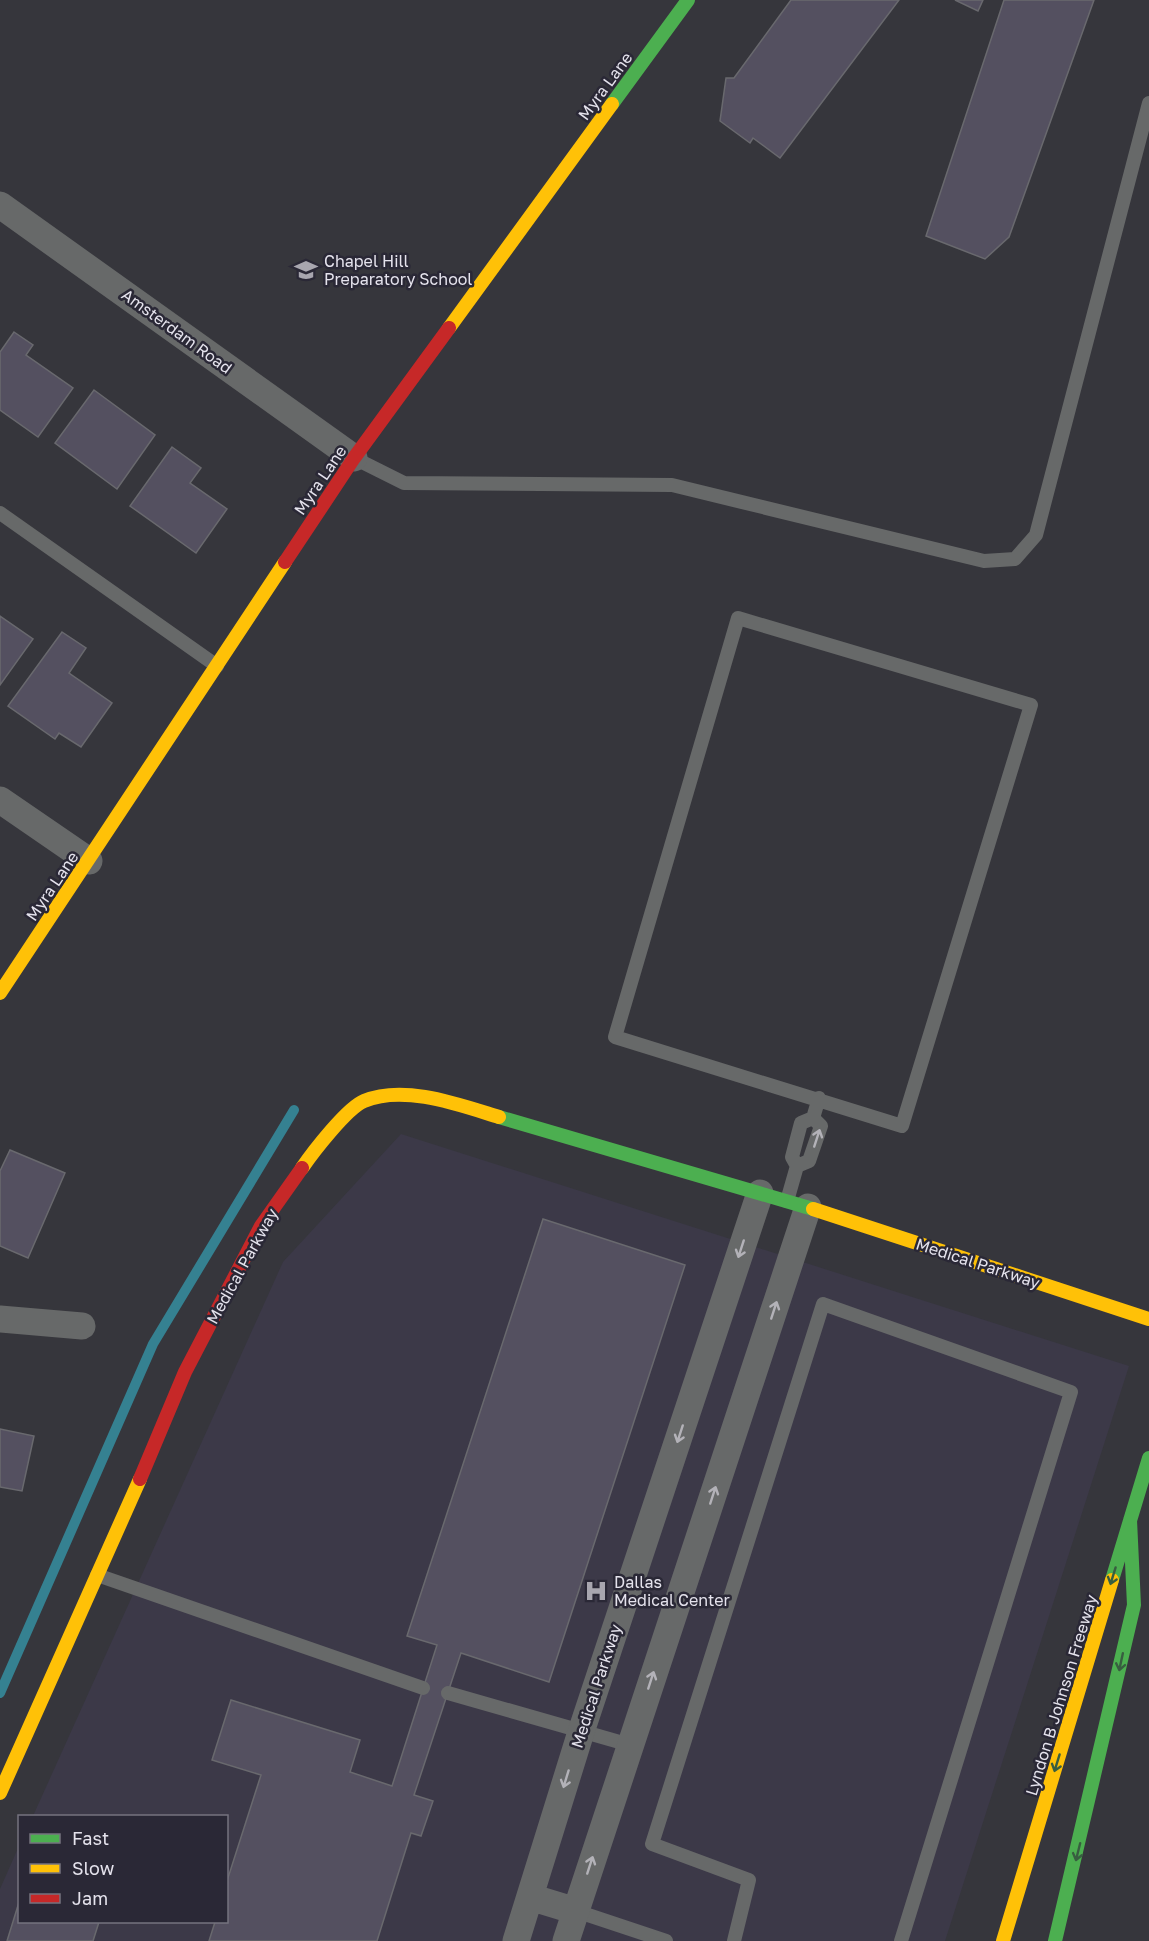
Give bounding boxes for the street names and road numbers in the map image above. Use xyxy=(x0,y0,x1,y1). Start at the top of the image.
street label: Myra Lane xyxy=(574,48,636,124)
street label: Amsterdam Road xyxy=(118,284,236,378)
street label: Myra Lane xyxy=(290,442,350,518)
street label: Myra Lane xyxy=(22,848,82,924)
street label: Medical Parkway xyxy=(202,1205,282,1327)
street label: Medical Parkway xyxy=(913,1234,1043,1292)
street label: Lyndon B Johnson Freeway xyxy=(1021,1592,1101,1798)
street label: Medical Parkway xyxy=(567,1621,625,1751)

